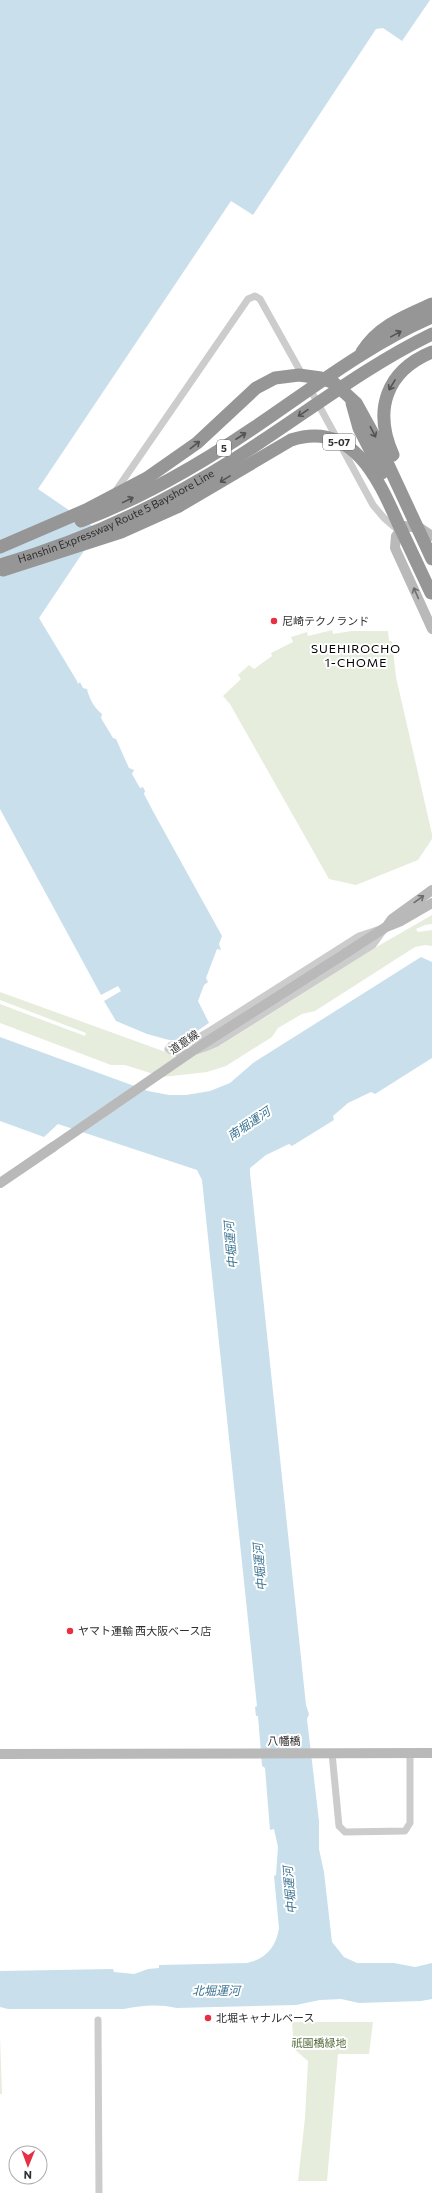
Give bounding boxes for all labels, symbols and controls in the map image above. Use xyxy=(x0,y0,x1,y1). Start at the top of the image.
one-way arrow xyxy=(390,330,402,338)
one-way arrow xyxy=(387,379,395,391)
one-way arrow xyxy=(298,409,309,417)
one-way arrow xyxy=(369,426,377,438)
one-way arrow xyxy=(235,432,247,440)
road number: 5-07 xyxy=(323,434,355,450)
one-way arrow xyxy=(190,440,201,449)
road number: 5 xyxy=(217,440,231,456)
street label: Hanshin Expressway Route 5 Bayshore Line xyxy=(16,466,216,565)
one-way arrow xyxy=(220,474,231,483)
one-way arrow xyxy=(122,496,134,503)
one-way arrow xyxy=(412,587,420,599)
place label: 尼崎テクノランド xyxy=(282,614,369,627)
marker: 尼崎テクノランド xyxy=(269,616,279,626)
district label: SUEHIROCHO 1-CHOME xyxy=(311,641,401,669)
one-way arrow xyxy=(413,895,424,903)
street label: 道意線 xyxy=(166,1027,201,1056)
water label: 南堀運河 xyxy=(225,1103,274,1142)
water label: 中堀運河 xyxy=(221,1219,239,1270)
water label: 中堀運河 xyxy=(250,1541,268,1592)
place label: ヤマト運輸 西大阪ベース店 xyxy=(78,1624,212,1637)
marker: ヤマト運輸 西大阪ベース店 xyxy=(65,1626,75,1636)
street label: 八幡橋 xyxy=(268,1734,301,1747)
water label: 中堀運河 xyxy=(280,1864,298,1915)
water label: 北堀運河 xyxy=(192,1983,242,1997)
place label: 北堀キャナルベース xyxy=(216,2011,314,2024)
marker: 北堀キャナルベース xyxy=(203,2013,213,2023)
park label: 祇園橋緑地 xyxy=(292,2036,347,2049)
north arrow xyxy=(8,2145,48,2185)
text: N xyxy=(24,2169,32,2182)

